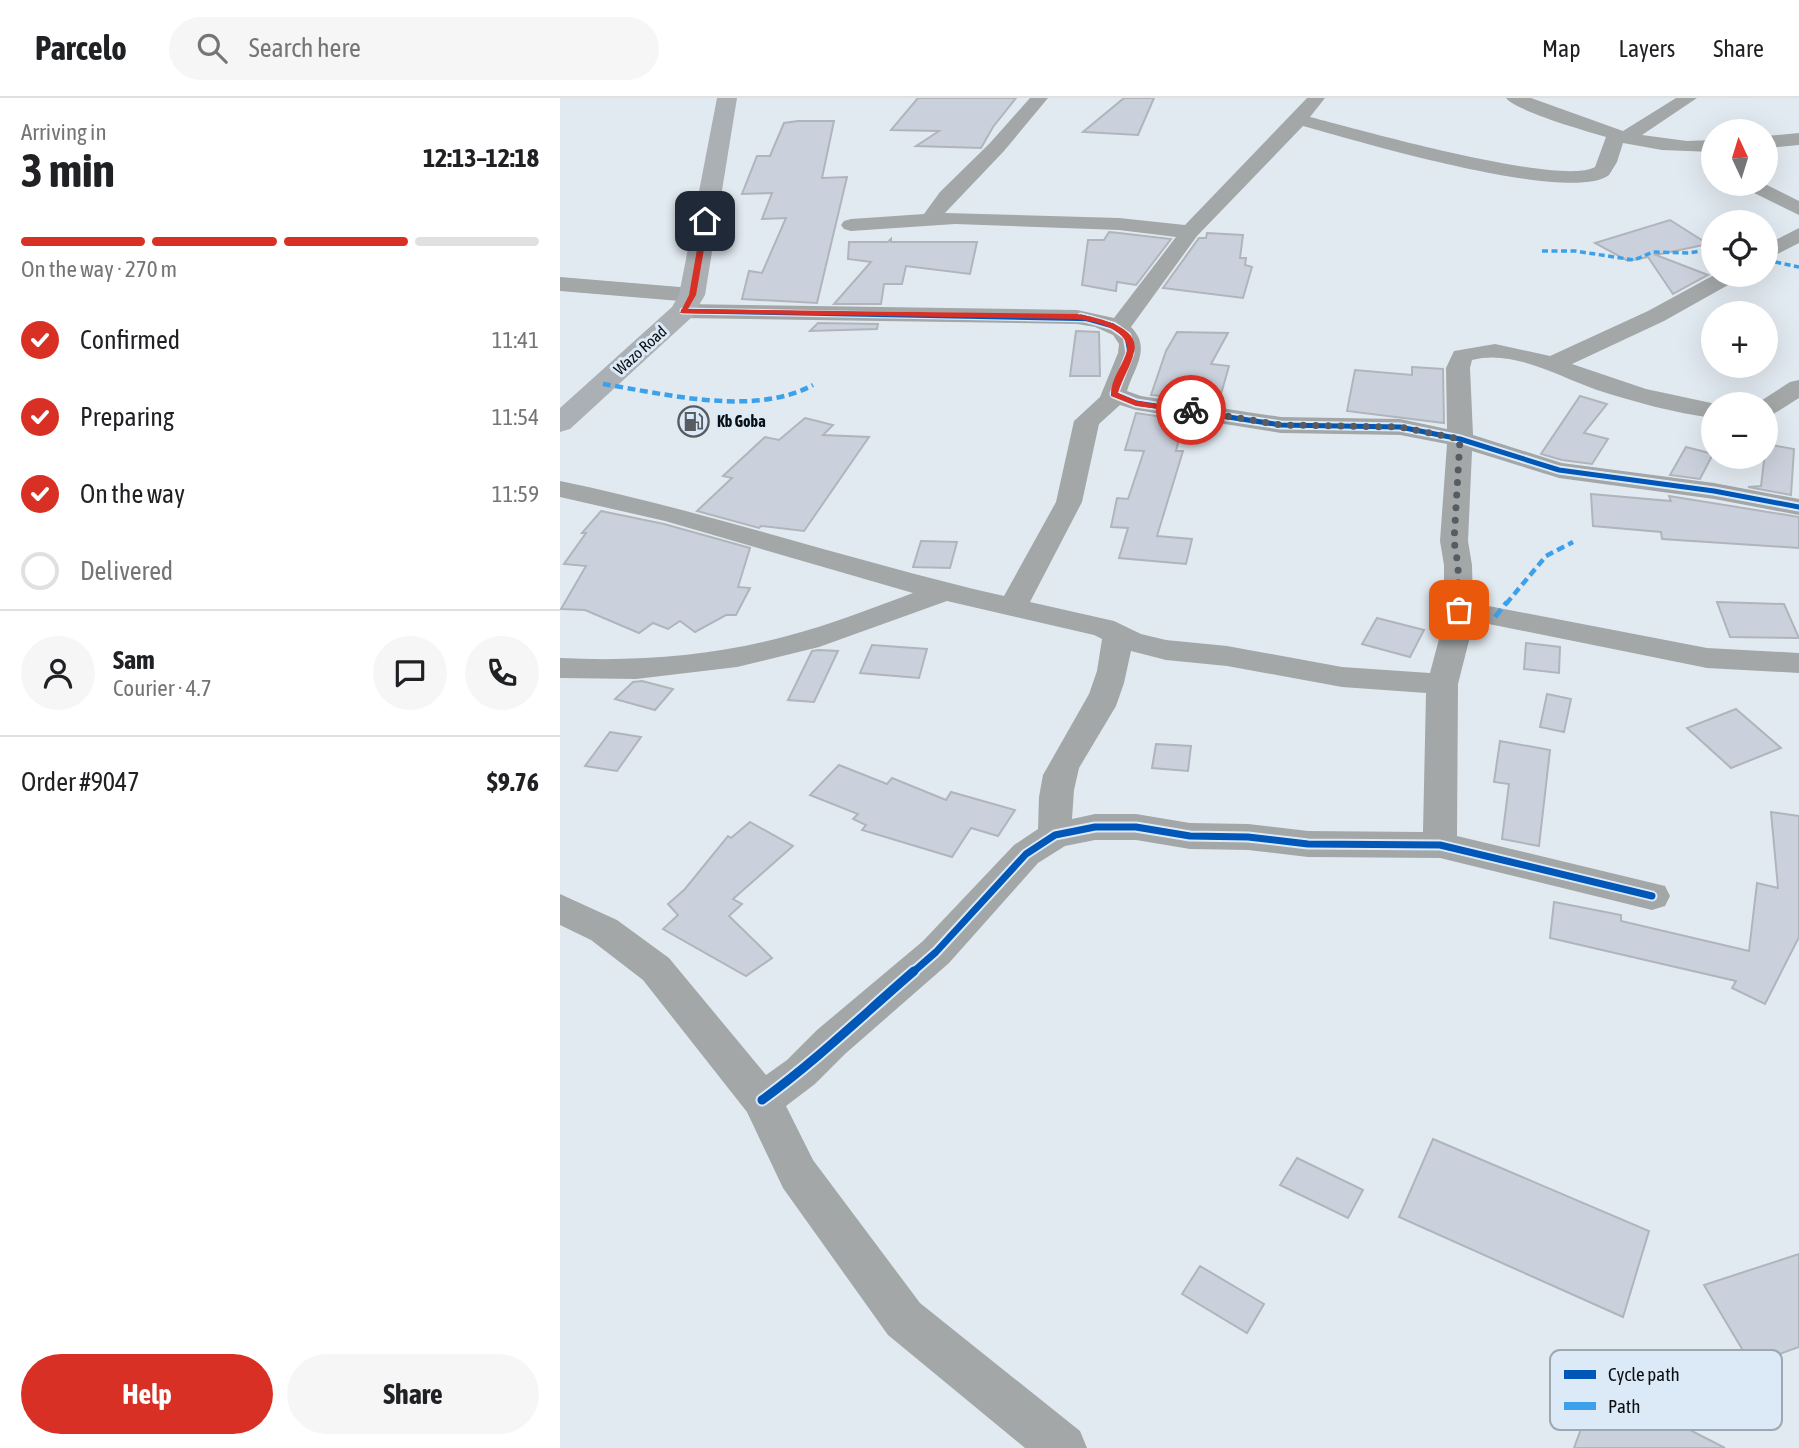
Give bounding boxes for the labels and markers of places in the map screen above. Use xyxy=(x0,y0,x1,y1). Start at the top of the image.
pin xyxy=(675,191,735,251)
fuel station icon: Kb Goba xyxy=(677,404,711,438)
place label: Kb Goba xyxy=(717,412,766,430)
pin xyxy=(1429,580,1489,640)

